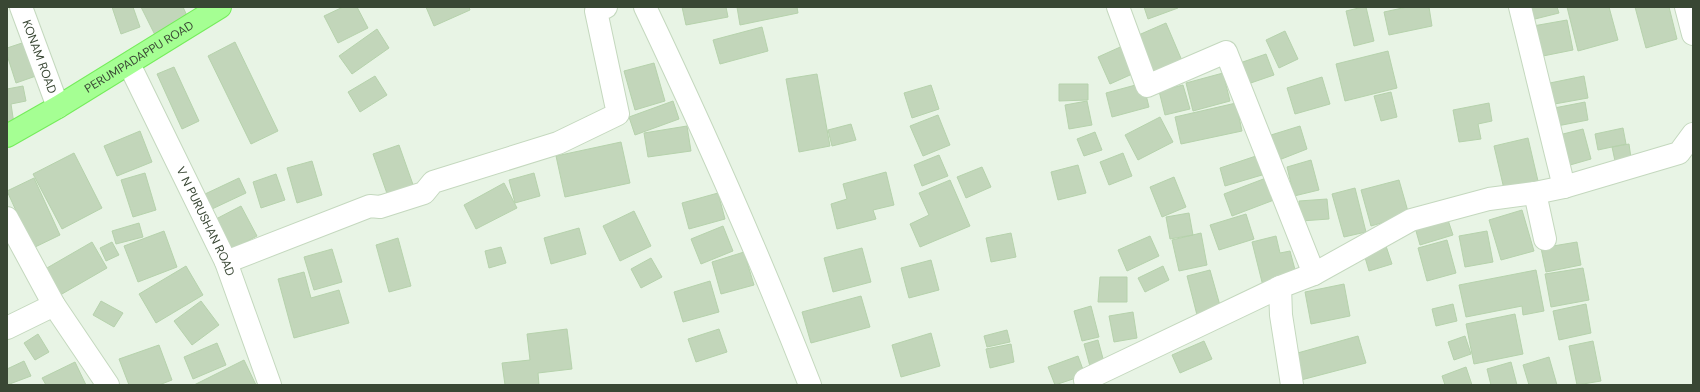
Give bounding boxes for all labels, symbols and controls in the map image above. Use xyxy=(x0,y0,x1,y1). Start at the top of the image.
street label: PERUMPADAPPU ROAD xyxy=(82,17,197,97)
street label: KONAM ROAD xyxy=(18,18,60,96)
street label: V N PURUSHAN ROAD xyxy=(173,164,238,278)

